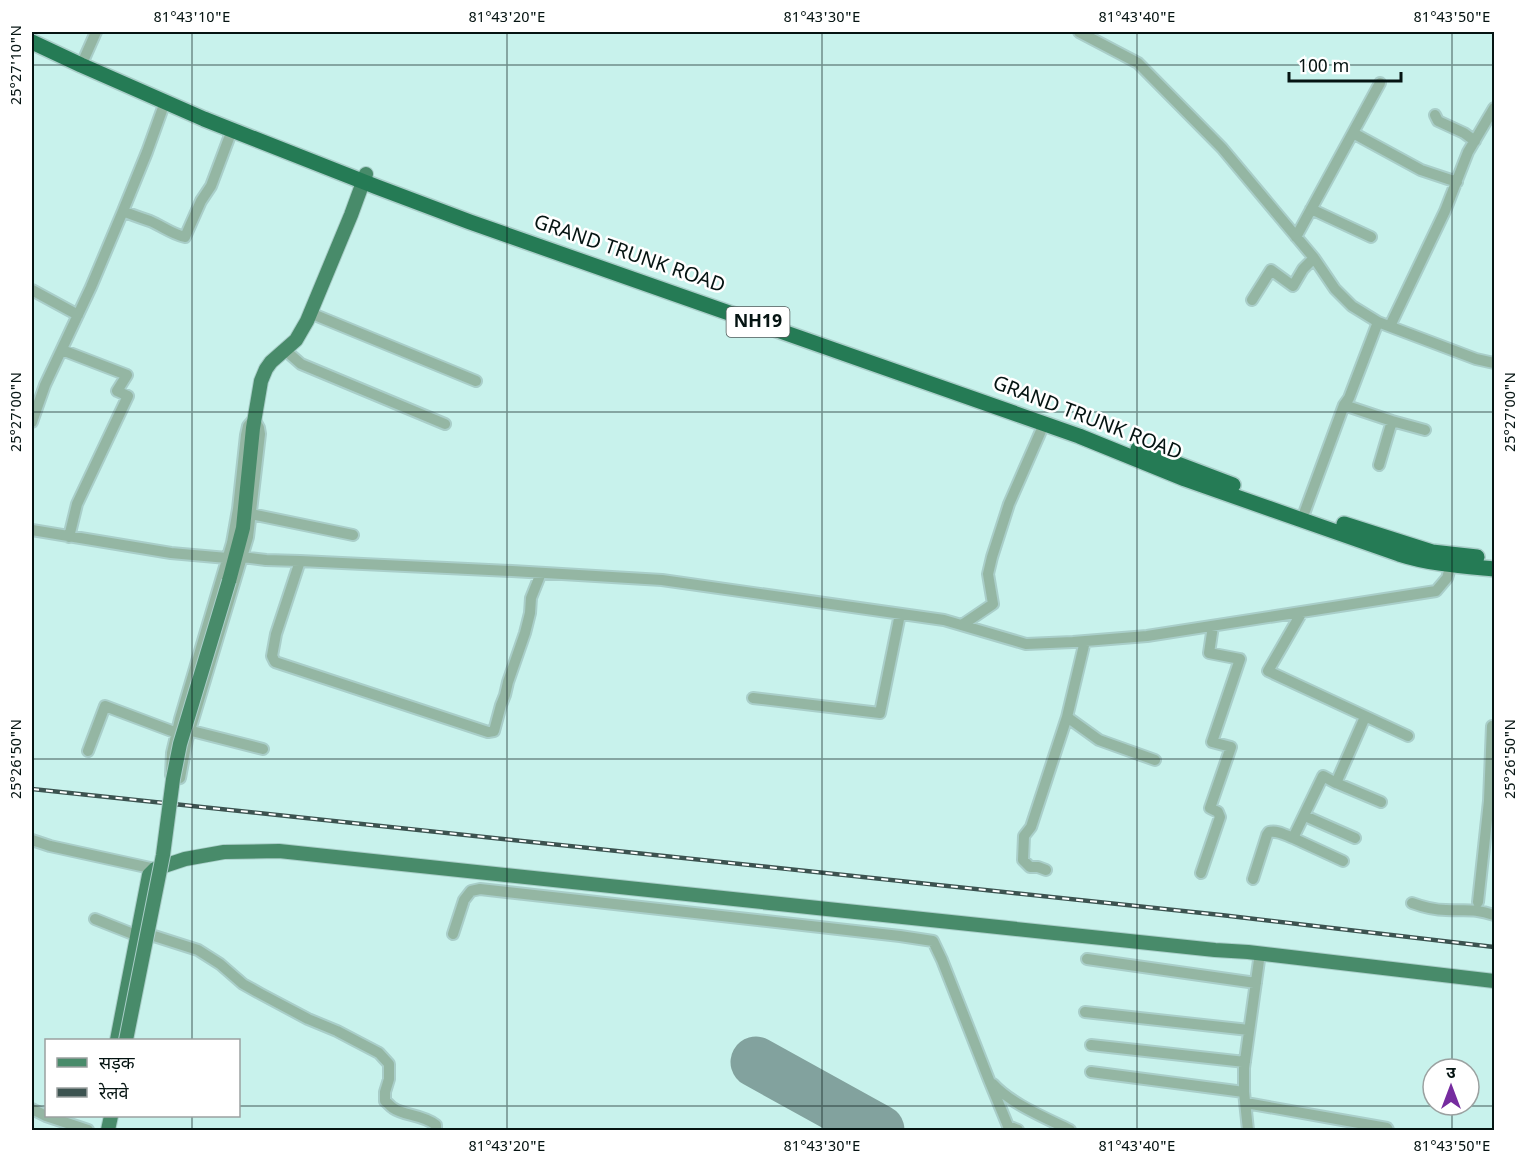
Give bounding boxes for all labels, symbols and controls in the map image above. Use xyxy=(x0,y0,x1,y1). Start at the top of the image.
text: 81°43'10"E xyxy=(154,9,230,28)
text: 81°43'20"E xyxy=(469,9,545,28)
text: 81°43'30"E xyxy=(784,9,860,28)
text: 81°43'40"E xyxy=(1099,9,1175,28)
text: 81°43'50"E xyxy=(1414,9,1490,28)
text: 25°27'10"N xyxy=(8,25,27,105)
scale bar xyxy=(1289,45,1402,83)
text: 100 m xyxy=(1298,56,1349,79)
street label: GRAND TRUNK ROAD xyxy=(530,210,728,300)
road number: NH19 xyxy=(726,307,789,337)
street label: GRAND TRUNK ROAD xyxy=(989,371,1185,467)
text: 25°27'00"N xyxy=(8,372,27,452)
text: 25°27'00"N xyxy=(1502,372,1521,452)
text: 25°26'50"N xyxy=(8,719,27,799)
text: 25°26'50"N xyxy=(1502,719,1521,799)
legend xyxy=(45,1039,240,1117)
text: सड़क xyxy=(99,1053,136,1076)
north arrow xyxy=(1421,1057,1481,1117)
text: उ xyxy=(1446,1064,1456,1085)
text: रेलवे xyxy=(98,1082,130,1106)
text: 81°43'20"E xyxy=(469,1138,545,1157)
text: 81°43'30"E xyxy=(784,1138,860,1157)
text: 81°43'40"E xyxy=(1099,1138,1175,1157)
text: 81°43'50"E xyxy=(1414,1138,1490,1157)

